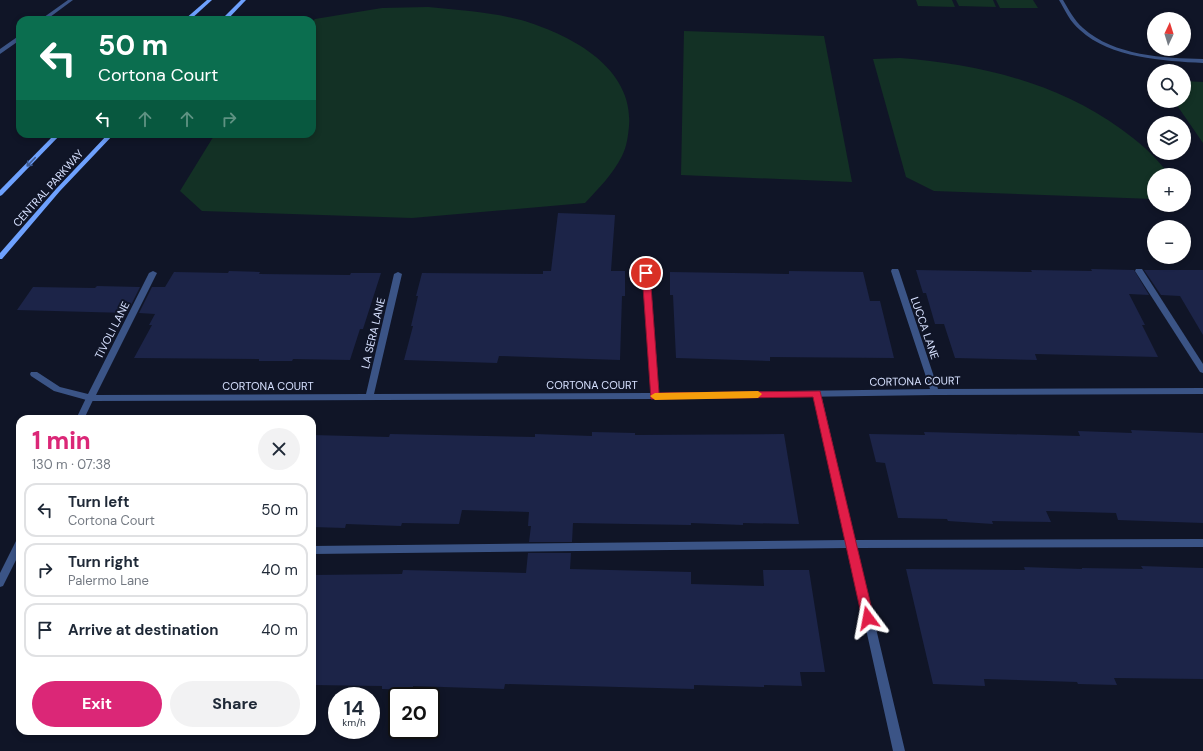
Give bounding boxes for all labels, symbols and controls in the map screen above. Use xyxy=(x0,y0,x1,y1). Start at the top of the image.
north arrow xyxy=(1147,12,1191,56)
map controls xyxy=(1147,12,1191,264)
text: 50 m xyxy=(98,27,168,64)
icon: left xyxy=(32,32,84,84)
text: Cortona Court xyxy=(98,63,218,87)
button: search xyxy=(1147,64,1191,108)
icon: left xyxy=(92,108,114,130)
icon: ahead xyxy=(134,108,156,130)
icon: ahead xyxy=(176,108,198,130)
icon: right xyxy=(218,108,240,130)
button: layers xyxy=(1147,116,1191,160)
street label: CENTRAL PARKWAY xyxy=(10,146,87,229)
one-way arrow xyxy=(26,157,35,167)
button: + xyxy=(1147,168,1191,212)
button: − xyxy=(1147,220,1191,264)
pin xyxy=(629,256,663,290)
icon: arrive xyxy=(635,262,657,284)
street label: LUCCA LANE xyxy=(908,295,942,361)
street label: LA SERA LANE xyxy=(358,296,388,370)
street label: TIVOLI LANE xyxy=(92,299,132,361)
street label: CORTONA COURT xyxy=(869,373,961,389)
street label: CORTONA COURT xyxy=(546,378,638,392)
street label: CORTONA COURT xyxy=(222,379,314,393)
text: 1 min xyxy=(32,425,91,456)
button: close xyxy=(258,428,300,470)
text: 130 m · 07:38 xyxy=(32,456,111,473)
text: Turn left xyxy=(68,492,129,512)
icon: left xyxy=(34,499,56,521)
text: 50 m xyxy=(261,500,298,520)
text: Cortona Court xyxy=(68,512,155,529)
text: Turn right xyxy=(68,552,139,572)
icon: right xyxy=(34,559,56,581)
text: 40 m xyxy=(261,560,298,580)
text: Palermo Lane xyxy=(68,572,149,589)
position arrow xyxy=(847,597,889,639)
icon: arrive xyxy=(34,619,56,641)
text: Arrive at destination xyxy=(68,620,219,640)
text: 40 m xyxy=(261,620,298,640)
button: Exit xyxy=(32,681,162,727)
button: Share xyxy=(170,681,300,727)
speed limit sign: 20 xyxy=(388,687,440,739)
text: 14 xyxy=(344,695,364,721)
text: km/h xyxy=(342,716,366,729)

